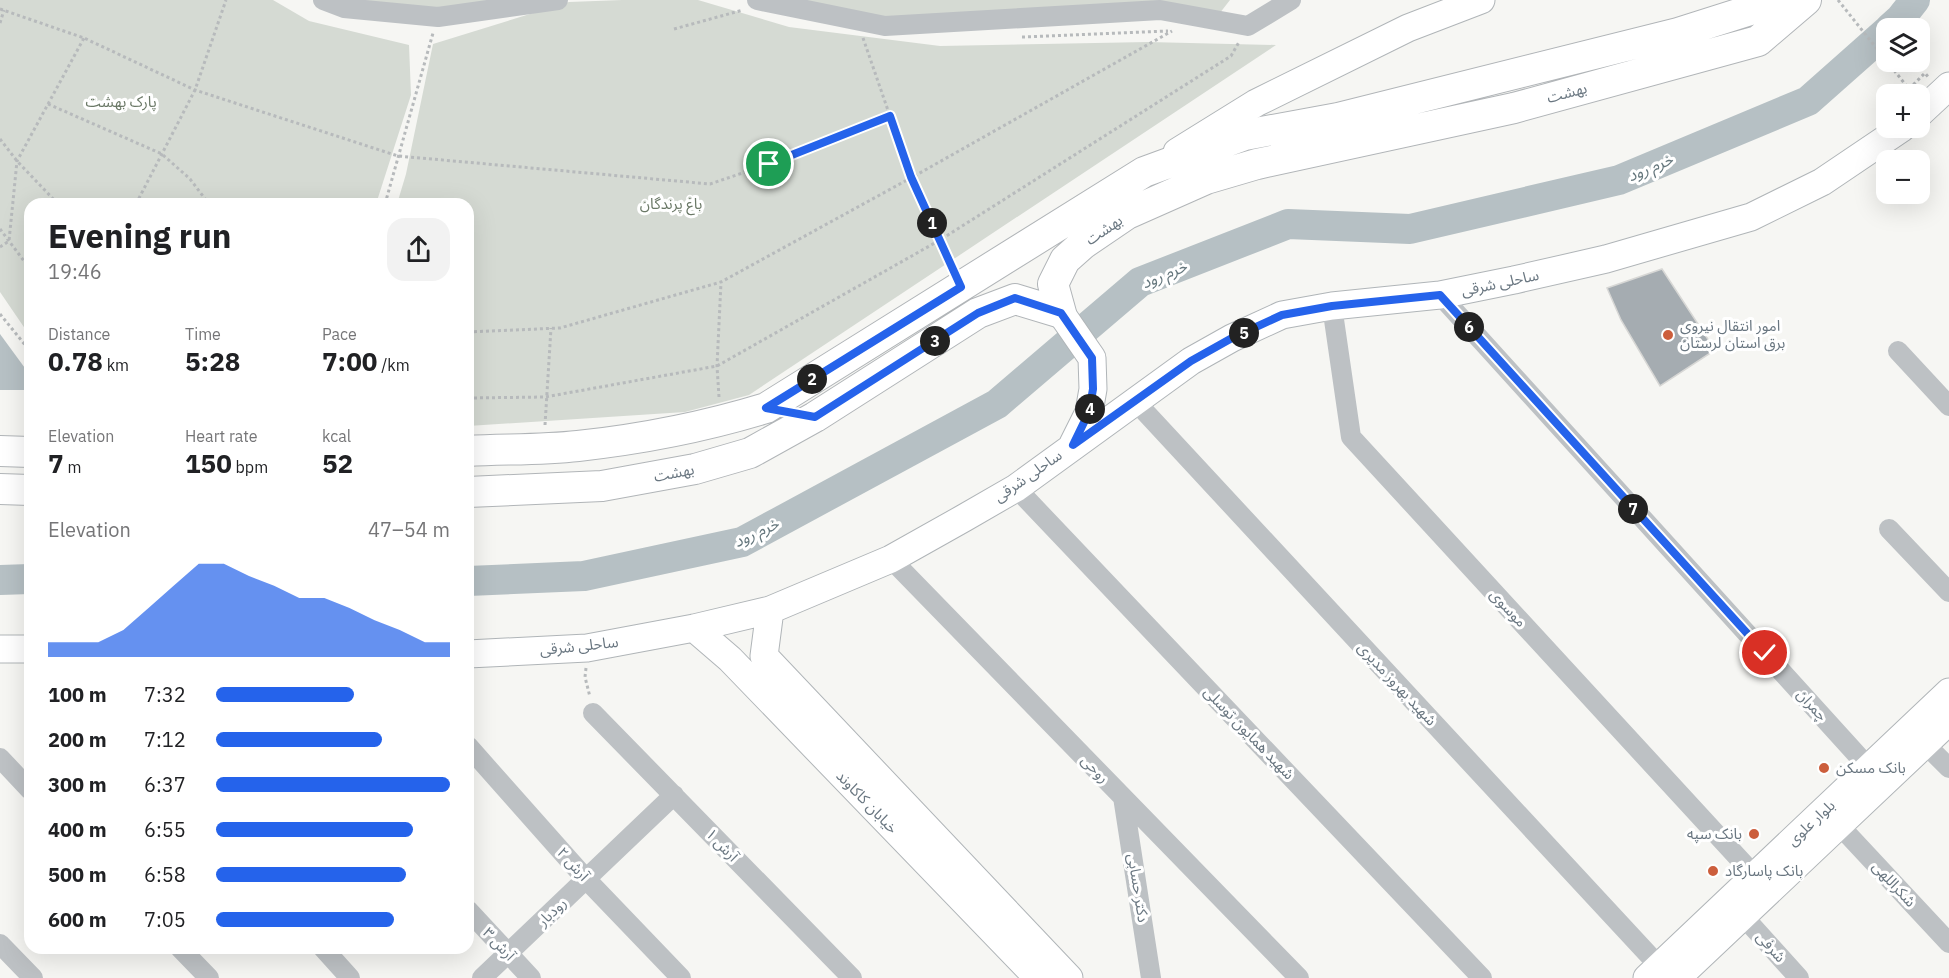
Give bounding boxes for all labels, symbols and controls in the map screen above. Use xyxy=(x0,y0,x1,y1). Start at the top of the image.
map controls xyxy=(1876,18,1930,204)
button: layers xyxy=(1876,18,1930,72)
street label: بهشت xyxy=(1545,78,1589,107)
button: + xyxy=(1876,84,1930,138)
park label: پارک بهشت xyxy=(85,92,157,112)
pin xyxy=(743,138,794,189)
icon: arrive xyxy=(752,147,785,180)
water label: خرم رود xyxy=(1624,148,1677,188)
button: − xyxy=(1876,150,1930,204)
park label: باغ پرندگان xyxy=(640,194,702,216)
pin: 1 xyxy=(917,208,947,238)
street label: بهشت xyxy=(1081,210,1126,249)
text: 1 xyxy=(927,213,937,233)
text: Evening run xyxy=(48,214,232,257)
button: share xyxy=(387,218,450,281)
water label: خرم رود xyxy=(1138,255,1191,295)
text: 19:46 xyxy=(48,258,102,285)
street label: ساحلی شرقی xyxy=(1459,265,1541,300)
pin: 6 xyxy=(1454,312,1484,342)
place label: امور انتقال نیروی برق استان لرستان xyxy=(1680,316,1785,352)
text: 6 xyxy=(1464,317,1474,337)
pin: 5 xyxy=(1229,318,1259,348)
text: 5 xyxy=(1239,323,1249,343)
text: Distance xyxy=(48,324,110,344)
text: Time xyxy=(185,324,221,344)
text: Pace xyxy=(322,324,357,344)
pin: 3 xyxy=(920,326,950,356)
marker: امور انتقال نیروی برق استان لرستان xyxy=(1661,328,1675,342)
text: 3 xyxy=(930,331,940,351)
text: 0.78 xyxy=(48,344,103,378)
text: 5:28 xyxy=(185,344,240,378)
text: 7:00 xyxy=(322,344,377,378)
text: km xyxy=(103,355,129,375)
text: /km xyxy=(377,355,410,375)
pin: 2 xyxy=(797,364,827,394)
text: 2 xyxy=(807,369,817,389)
pin: 4 xyxy=(1075,394,1105,424)
text: 4 xyxy=(1085,399,1095,419)
text: Elevation xyxy=(48,426,114,446)
text: Heart rate xyxy=(185,426,258,446)
text: kcal xyxy=(322,426,351,446)
street label: ساحلی شرقی xyxy=(990,445,1066,506)
text: 7 xyxy=(48,446,64,480)
text: 150 xyxy=(185,446,232,480)
text: 52 xyxy=(322,446,353,480)
text: m xyxy=(64,457,81,477)
text: bpm xyxy=(232,457,268,477)
street label: بهشت xyxy=(652,459,696,486)
pin: 7 xyxy=(1618,494,1648,524)
text: 7 xyxy=(1628,499,1638,519)
water label: خرم رود xyxy=(730,513,783,554)
text: Elevation xyxy=(48,516,131,543)
text: 47–54 m xyxy=(368,516,450,543)
street label: موسوی xyxy=(1486,585,1531,631)
pin xyxy=(1739,627,1790,678)
street label: ساحلی شرقی xyxy=(539,632,619,659)
icon: check xyxy=(1748,636,1781,669)
street label: شهید بهروز مدیری xyxy=(1354,638,1441,730)
text: 100 m xyxy=(48,681,107,708)
text: 7:32 xyxy=(144,681,186,708)
street label: شهید همایون توسلی xyxy=(1200,682,1299,783)
street label: چمران xyxy=(1792,685,1832,726)
text: 200 m xyxy=(48,726,107,753)
text: 7:12 xyxy=(144,726,186,753)
street label: روحی xyxy=(1077,751,1113,787)
place label: بانک مسکن xyxy=(1836,758,1906,777)
marker: بانک مسکن xyxy=(1817,761,1831,775)
street label: خیابان کاکاوند xyxy=(832,766,902,837)
text: 300 m xyxy=(48,771,107,798)
text: 6:37 xyxy=(144,771,186,798)
street label: بلوار علوی xyxy=(1783,796,1839,850)
text: 400 m xyxy=(48,816,107,843)
text: 6:55 xyxy=(144,816,186,843)
street label: آرش ۱ xyxy=(702,824,743,866)
place label: بانک سپه xyxy=(1687,824,1742,844)
marker: بانک سپه xyxy=(1747,827,1761,841)
street label: آرش ۲ xyxy=(553,843,594,885)
street label: دکتر حسابی xyxy=(1124,852,1153,924)
street label: شکراللهی xyxy=(1868,857,1920,911)
text: 500 m xyxy=(48,861,107,888)
text: 6:58 xyxy=(144,861,186,888)
place label: بانک پاسارگاد xyxy=(1725,861,1803,881)
marker: بانک پاسارگاد xyxy=(1706,864,1720,878)
street label: رودبار xyxy=(532,893,570,931)
text: 600 m xyxy=(48,906,107,933)
text: 7:05 xyxy=(144,906,186,933)
street label: آرش ۳ xyxy=(479,923,520,965)
street label: شرفی xyxy=(1753,927,1790,966)

